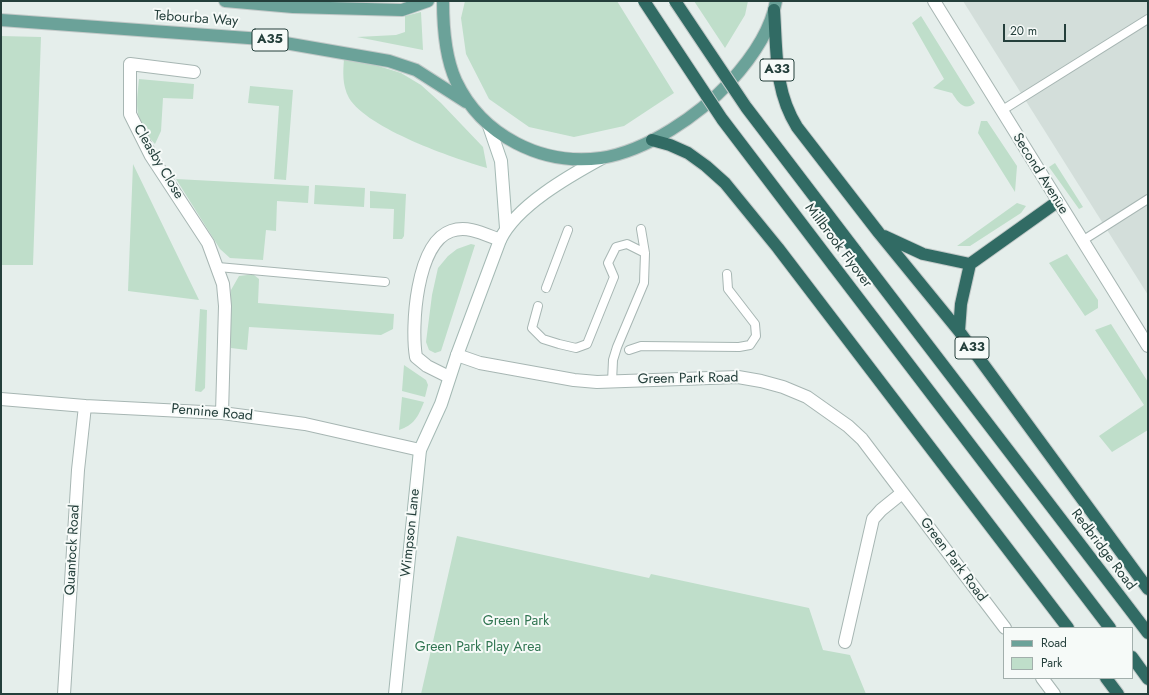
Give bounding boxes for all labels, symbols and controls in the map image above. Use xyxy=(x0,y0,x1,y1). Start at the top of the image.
street label: Tebourba Way xyxy=(153,8,239,30)
scale bar xyxy=(1005,16,1068,42)
text: 20 m xyxy=(1010,22,1037,40)
road number: A35 xyxy=(252,29,288,51)
road number: A33 xyxy=(760,59,794,81)
street label: Cleasby Close xyxy=(129,122,187,202)
street label: Second Avenue xyxy=(1008,130,1072,218)
street label: Millbrook Flyover xyxy=(801,201,875,291)
road number: A33 xyxy=(955,337,989,359)
street label: Green Park Road xyxy=(637,370,739,388)
street label: Pennine Road xyxy=(171,401,253,425)
street label: Wimpson Lane xyxy=(398,488,424,578)
street label: Quantock Road xyxy=(62,504,84,596)
street label: Redbridge Road xyxy=(1067,506,1139,594)
street label: Green Park Road xyxy=(916,515,990,605)
park label: Green Park xyxy=(483,614,549,630)
legend xyxy=(1003,627,1133,679)
text: Road xyxy=(1041,634,1067,652)
park label: Green Park Play Area xyxy=(415,640,541,656)
text: Park xyxy=(1041,654,1062,672)

